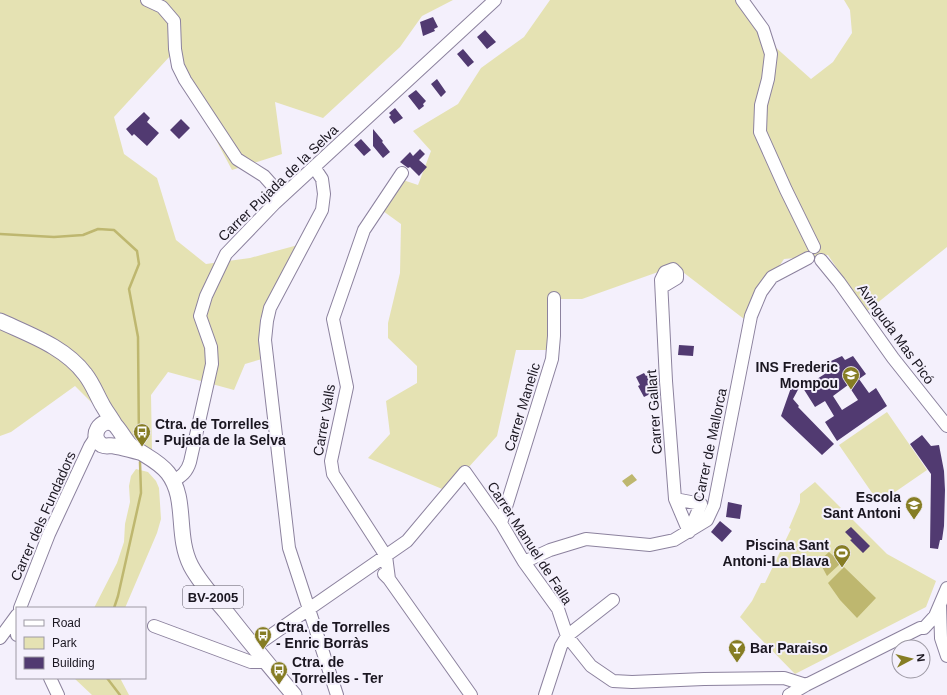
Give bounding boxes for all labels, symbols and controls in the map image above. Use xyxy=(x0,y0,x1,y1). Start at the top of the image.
street label: Carrer Pujada de la Selva xyxy=(215,121,341,244)
street label: Avinguda Mas Picó xyxy=(854,281,938,387)
place label: INS Frederic Mompou xyxy=(756,359,838,391)
street label: Carrer Manelic xyxy=(501,361,543,453)
school or university icon: INS Frederic Mompou xyxy=(841,365,861,390)
street label: Carrer Gallart xyxy=(643,369,665,455)
street label: Carrer Valls xyxy=(310,383,338,457)
street label: Carrer de Mallorca xyxy=(690,386,730,503)
place label: Ctra. de Torrelles - Pujada de la Selva xyxy=(155,416,286,448)
bus stop icon: Ctra. de Torrelles - Pujada de la Selva xyxy=(132,422,152,447)
street label: Carrer dels Fundadors xyxy=(7,449,79,583)
street label: Carrer Manuel de Falla xyxy=(484,479,576,608)
place label: Escola Sant Antoni xyxy=(823,489,901,521)
school or university icon: Escola Sant Antoni xyxy=(904,495,924,520)
place label: Piscina Sant Antoni-La Blava xyxy=(722,537,829,569)
sports icon: Piscina Sant Antoni-La Blava xyxy=(832,543,852,568)
road number: BV-2005 xyxy=(183,586,243,608)
legend xyxy=(16,607,146,679)
text: Road xyxy=(52,616,81,630)
place label: Ctra. de Torrelles - Enric Borràs xyxy=(276,619,390,651)
bus stop icon: Ctra. de Torrelles - Enric Borràs xyxy=(253,625,273,650)
text: Park xyxy=(52,636,78,650)
bar icon: Bar Paraiso xyxy=(727,638,747,663)
north arrow xyxy=(891,639,931,679)
place label: Bar Paraiso xyxy=(750,640,828,656)
text: N xyxy=(914,653,927,663)
place label: Ctra. de Torrelles - Ter xyxy=(292,654,384,686)
text: Building xyxy=(52,656,95,670)
bus stop icon: Ctra. de Torrelles - Ter xyxy=(269,660,289,685)

